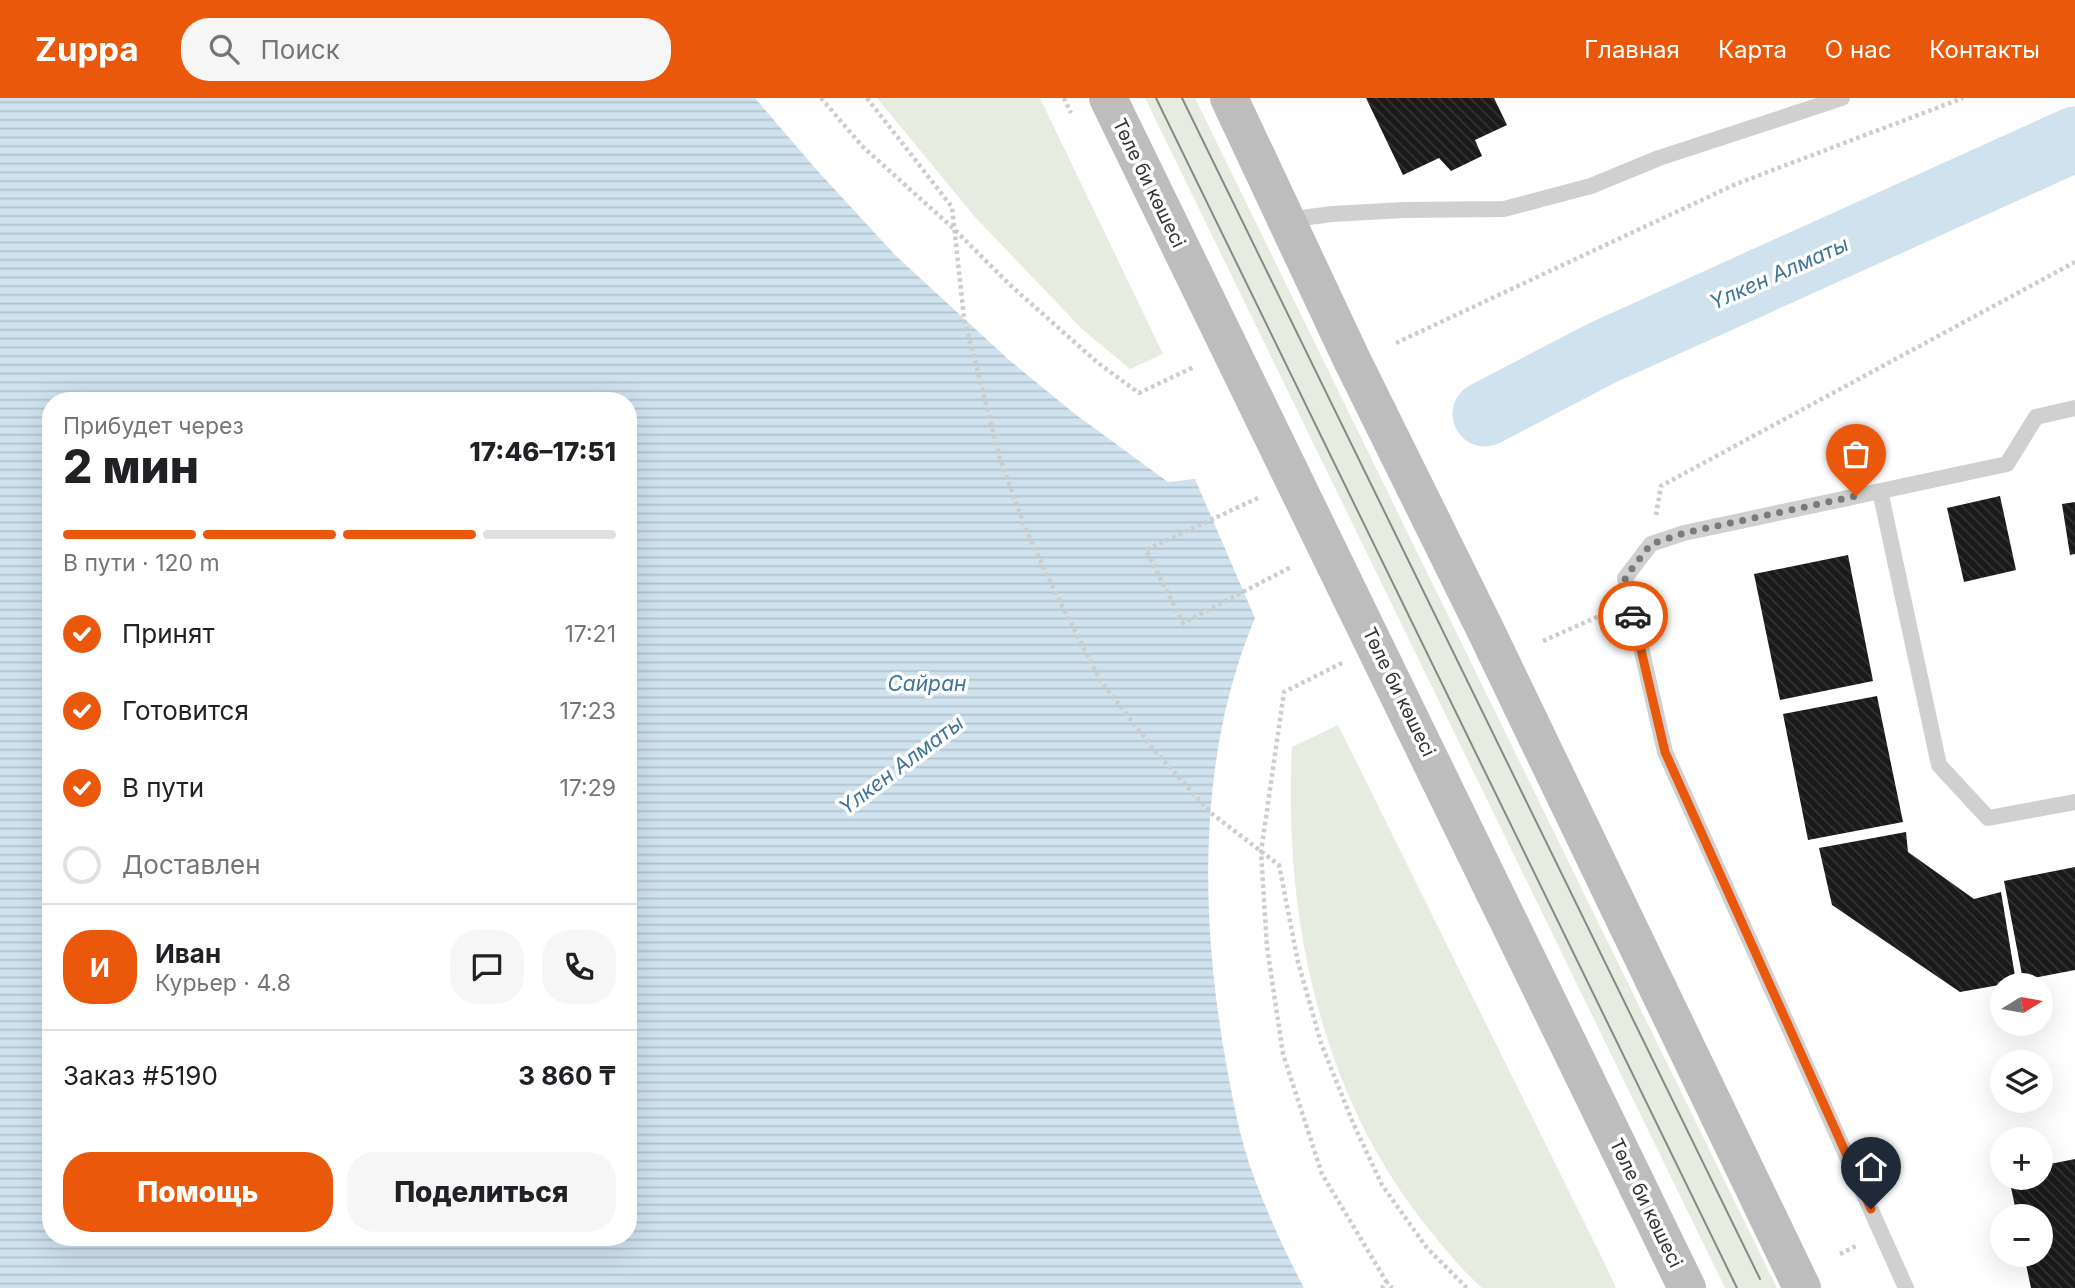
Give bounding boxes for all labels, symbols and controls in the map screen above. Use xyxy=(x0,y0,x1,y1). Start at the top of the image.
search box xyxy=(181,18,671,81)
text: Zuppa xyxy=(35,29,139,69)
icon: search xyxy=(205,30,243,68)
text: Поиск xyxy=(261,34,340,65)
text: Главная xyxy=(1584,35,1680,64)
text: Карта xyxy=(1718,35,1787,64)
text: О нас xyxy=(1825,35,1891,64)
text: Контакты xyxy=(1929,35,2040,64)
street label: Төле би көшесі xyxy=(1108,115,1190,251)
water label: Үлкен Алматы xyxy=(1706,231,1852,315)
text: Прибудет через xyxy=(63,412,244,440)
pin xyxy=(1826,424,1886,496)
icon: bag xyxy=(1837,435,1875,473)
text: 17:46–17:51 xyxy=(469,436,616,467)
text: 2 мин xyxy=(63,438,199,494)
text: В пути · 120 m xyxy=(63,549,220,577)
courier xyxy=(1598,581,1668,651)
icon: car xyxy=(1614,597,1652,635)
icon: check xyxy=(63,615,101,653)
text: Принят xyxy=(122,618,215,649)
text: 17:21 xyxy=(564,620,616,648)
street label: Төле би көшесі xyxy=(1358,624,1440,760)
water label: Сайран xyxy=(887,671,967,696)
icon: check xyxy=(63,692,101,730)
text: Готовится xyxy=(122,695,249,726)
text: 17:23 xyxy=(560,697,616,725)
water label: Үлкен Алматы xyxy=(834,710,968,820)
icon: check xyxy=(63,769,101,807)
text: В пути xyxy=(122,772,204,803)
text: 17:29 xyxy=(559,774,616,802)
text: Доставлен xyxy=(122,849,261,880)
button: chat xyxy=(450,930,524,1004)
button: phone xyxy=(542,930,616,1004)
text: Иван xyxy=(155,938,221,969)
text: И xyxy=(90,952,110,983)
text: Курьер · 4.8 xyxy=(155,969,291,997)
north arrow xyxy=(1990,973,2053,1036)
map controls xyxy=(1990,973,2053,1267)
button: layers xyxy=(1990,1050,2053,1113)
text: Заказ #5190 xyxy=(63,1060,218,1091)
text: 3 860 ₸ xyxy=(518,1060,616,1091)
button: + xyxy=(1990,1127,2053,1190)
street label: Төле би көшесі xyxy=(1605,1135,1687,1271)
pin xyxy=(1841,1137,1901,1209)
icon: home xyxy=(1852,1148,1890,1186)
button: Помощь xyxy=(63,1152,333,1232)
button: Поделиться xyxy=(347,1152,616,1232)
button: − xyxy=(1990,1204,2053,1267)

